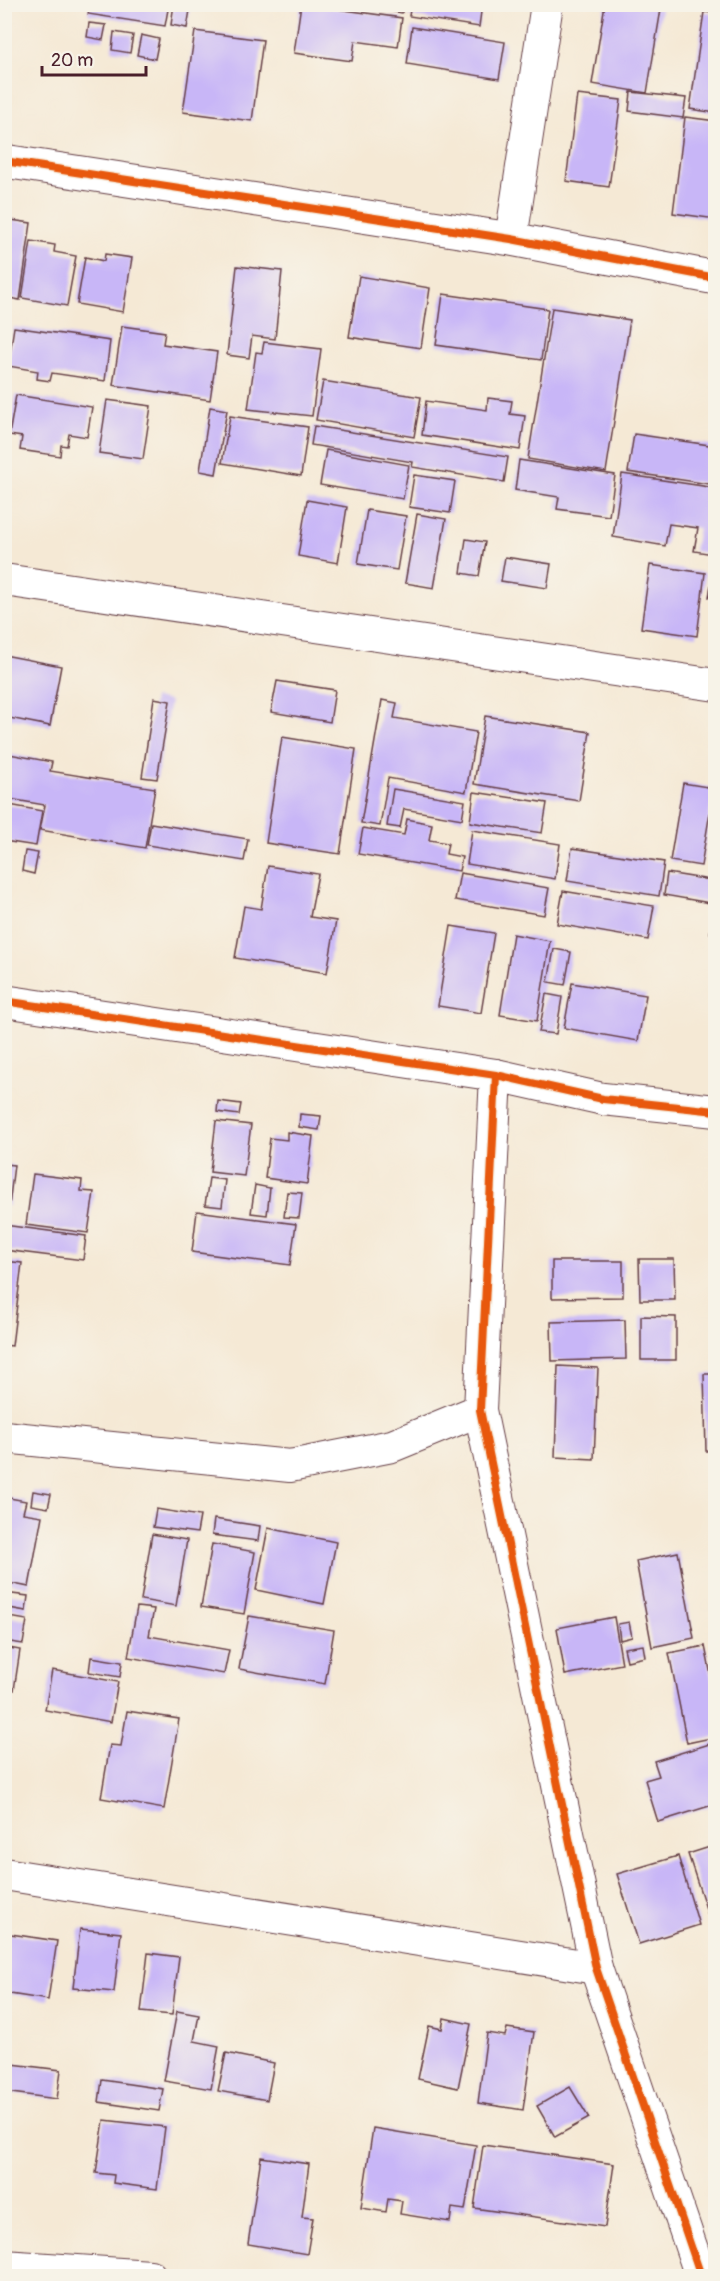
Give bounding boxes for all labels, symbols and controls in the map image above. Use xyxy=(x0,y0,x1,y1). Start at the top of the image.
scale bar xyxy=(42,39,146,77)
text: 20 m xyxy=(51,49,93,72)

